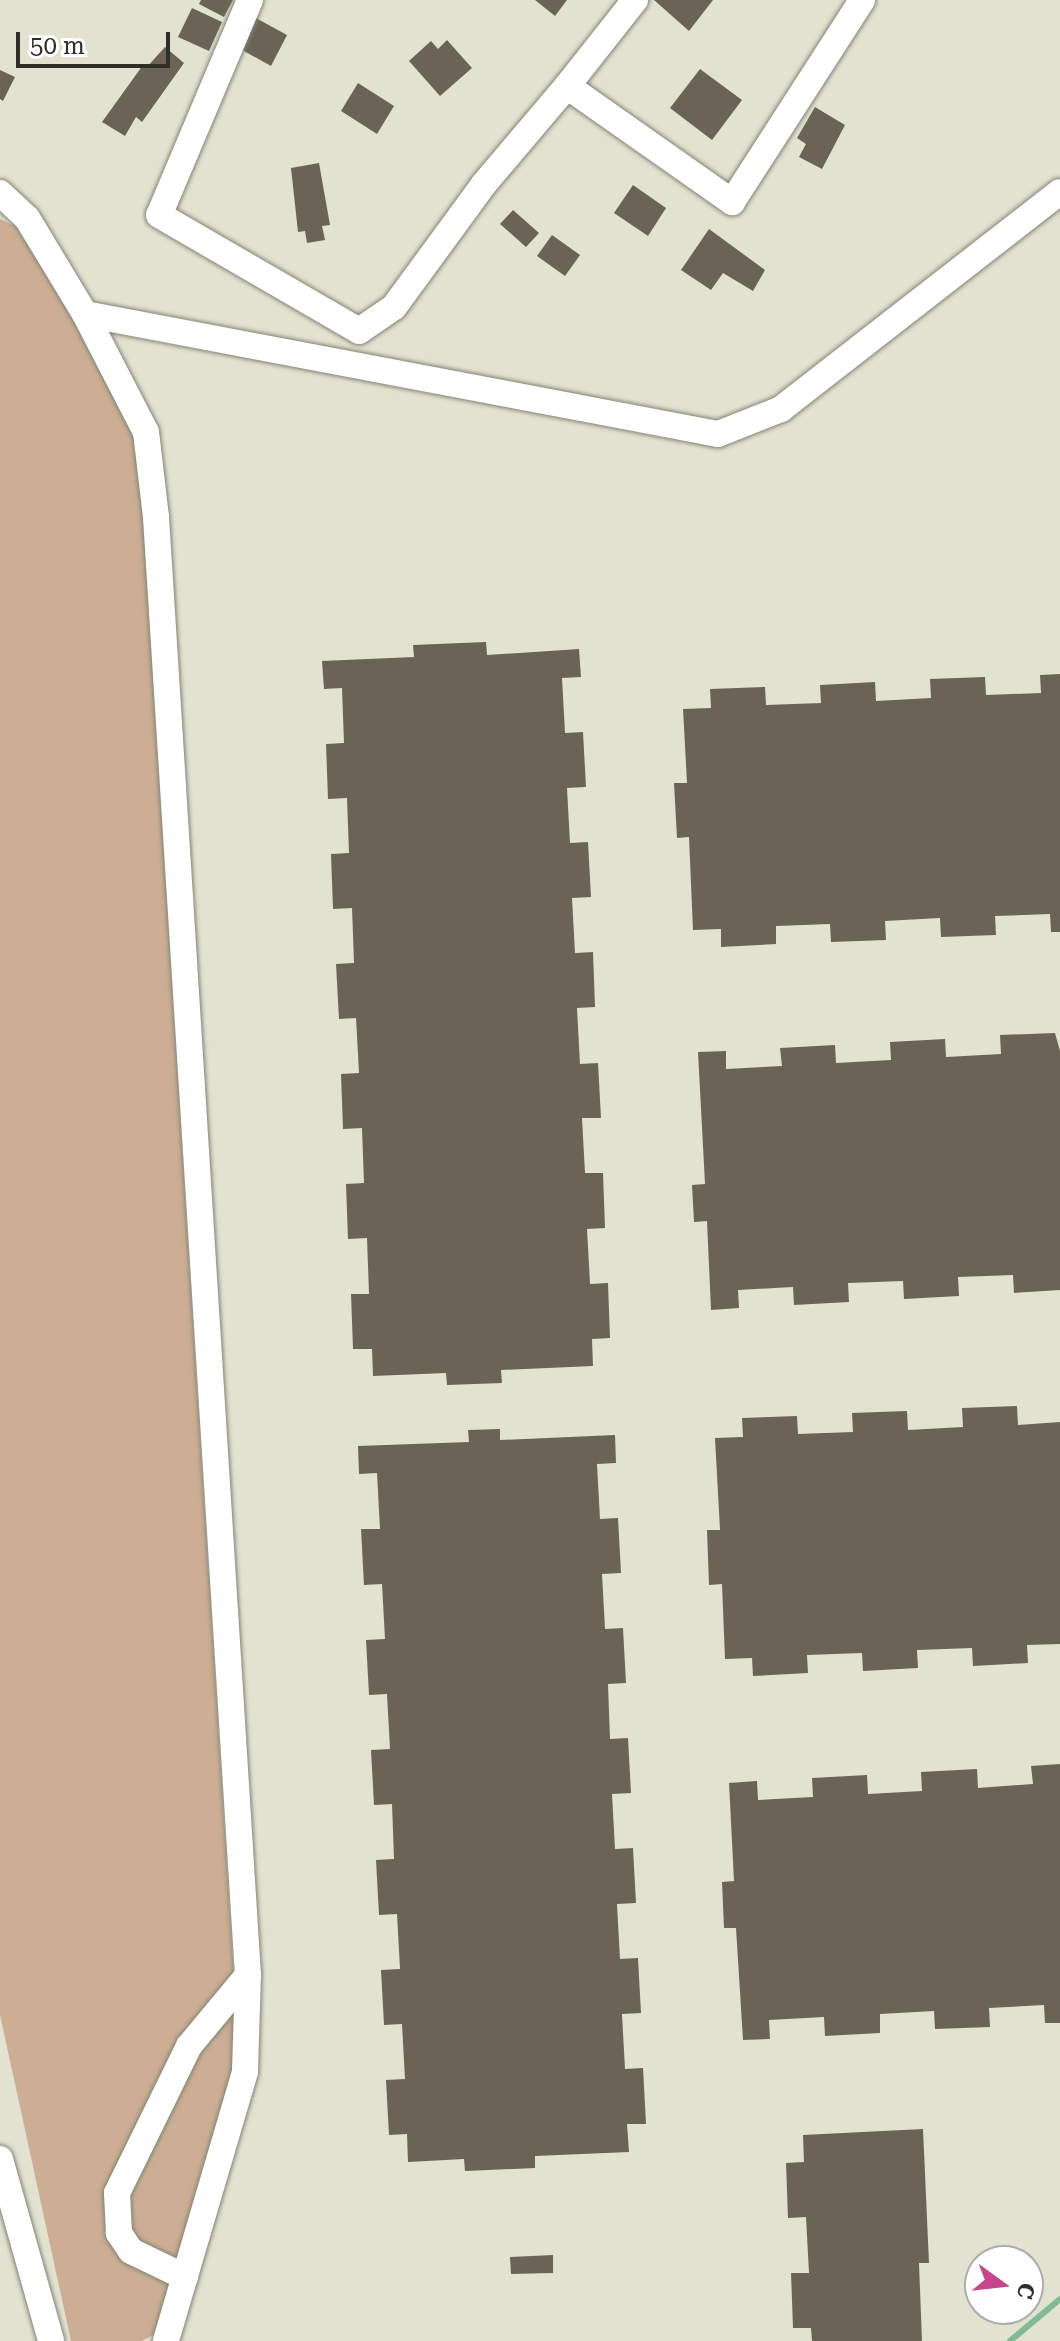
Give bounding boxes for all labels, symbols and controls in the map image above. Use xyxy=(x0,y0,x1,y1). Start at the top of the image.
scale bar xyxy=(20,16,174,66)
text: 50 m xyxy=(30,32,85,60)
north arrow xyxy=(964,2245,1044,2325)
text: С xyxy=(1012,2280,1040,2301)

